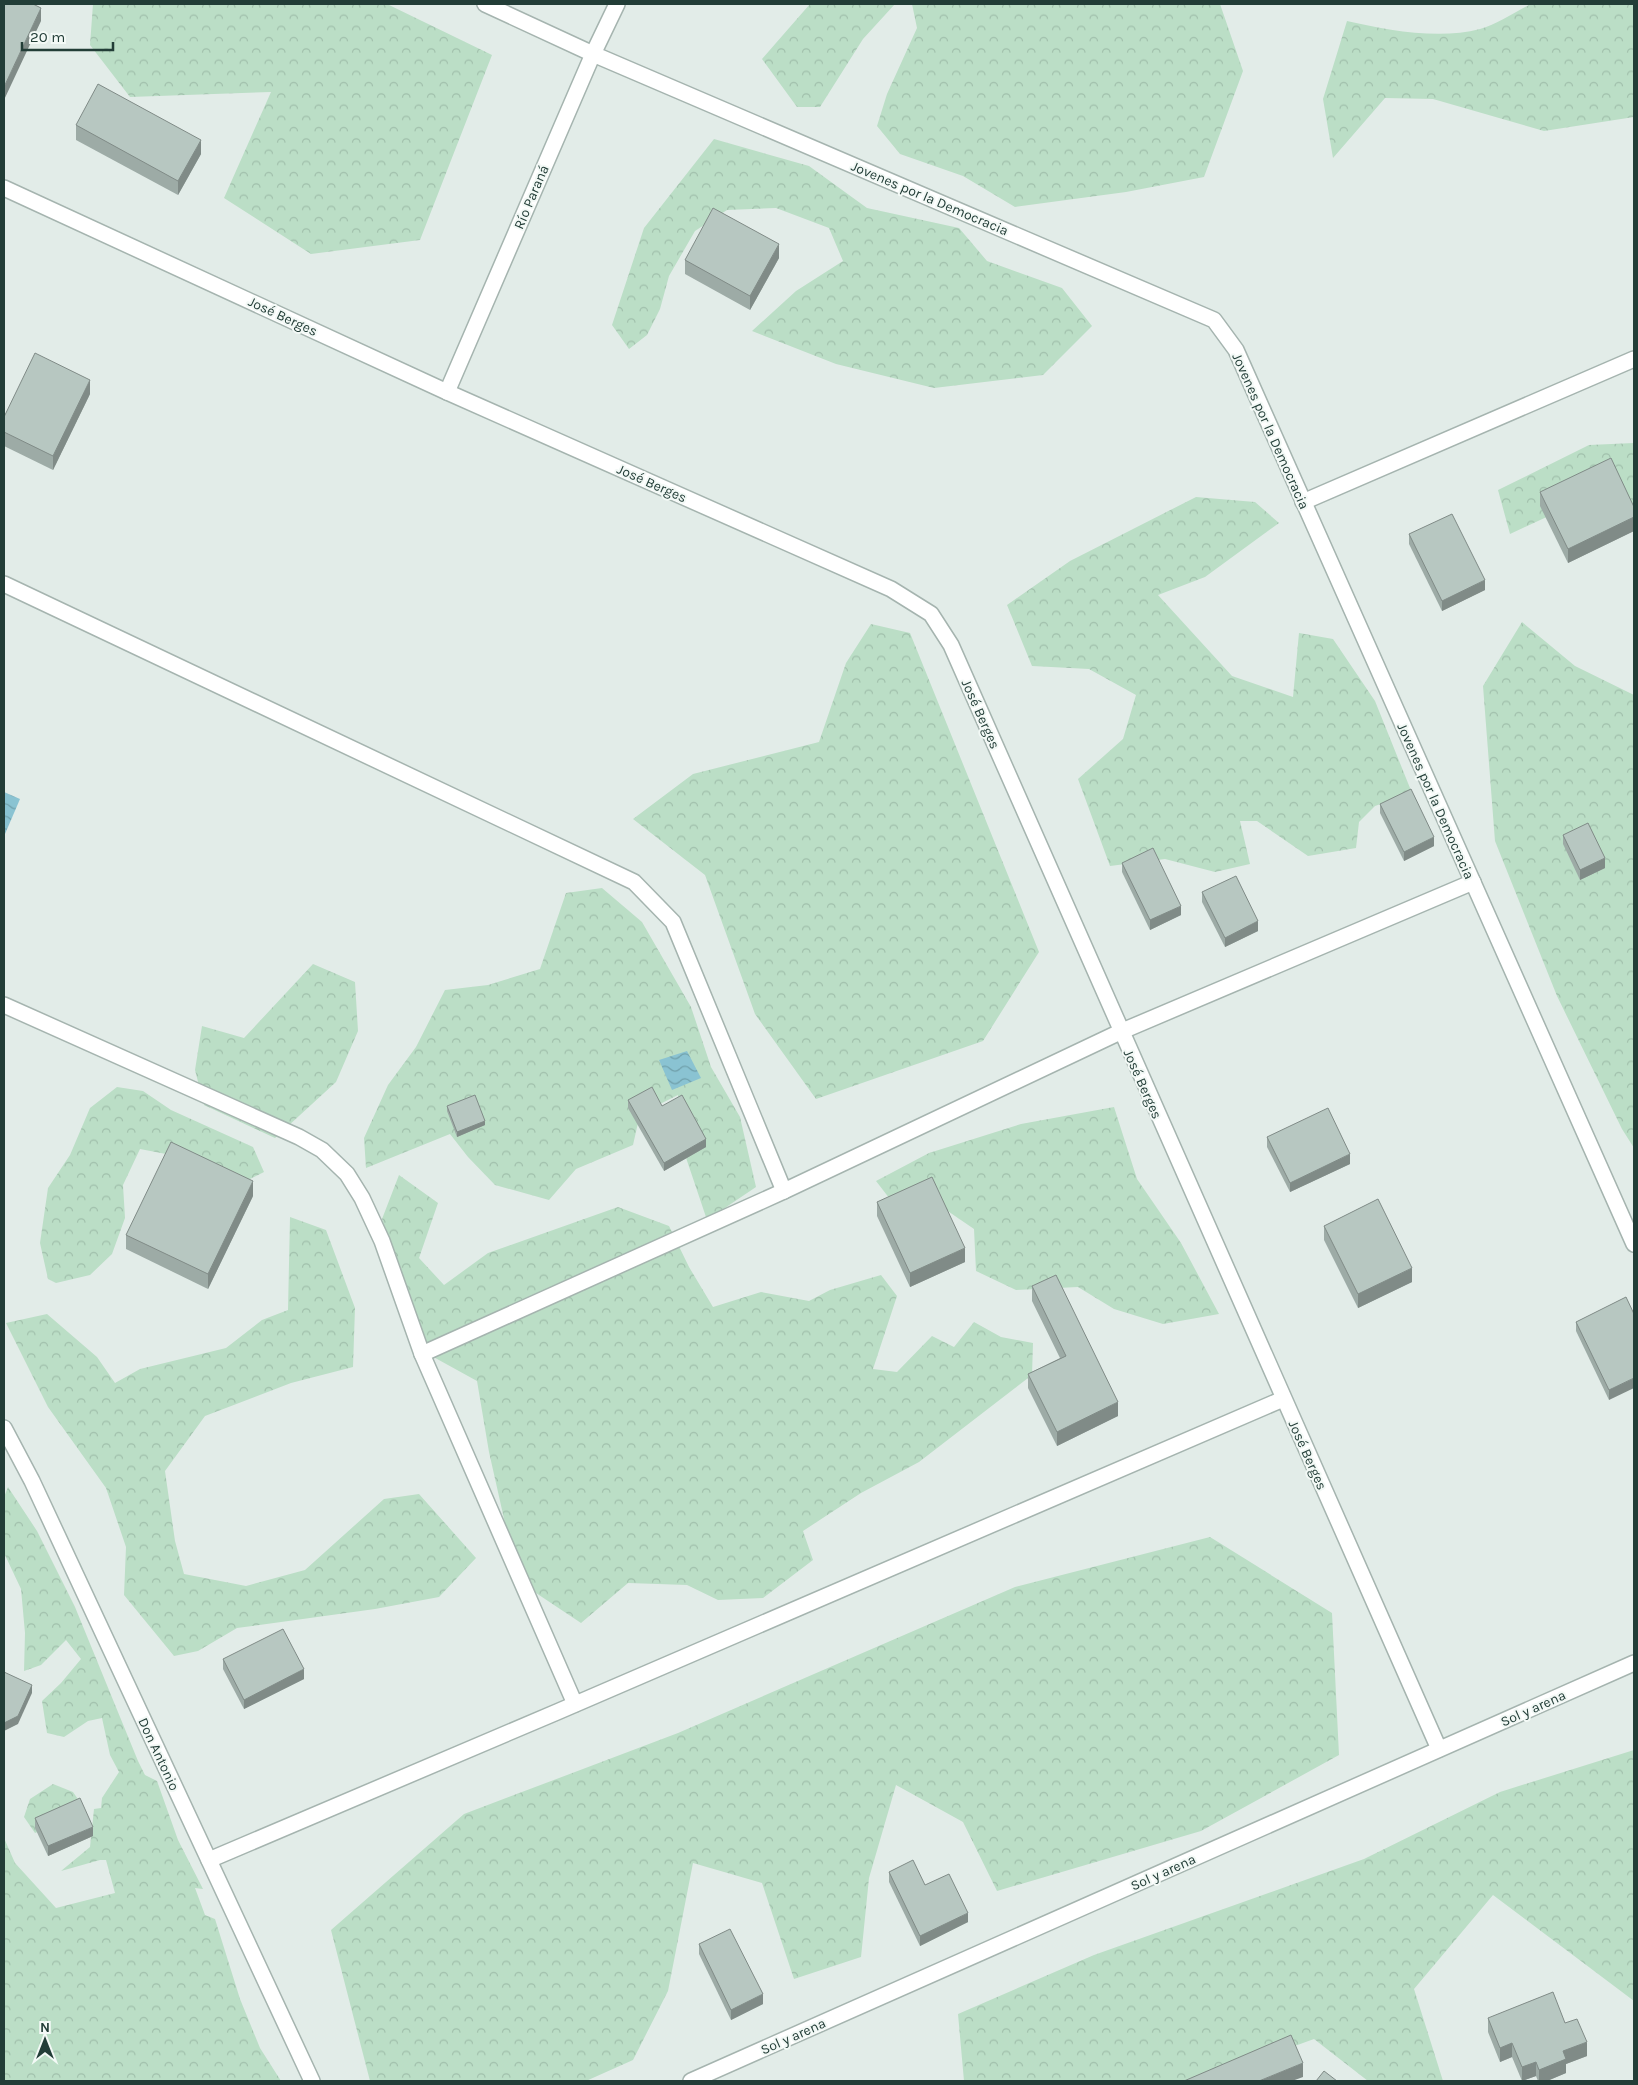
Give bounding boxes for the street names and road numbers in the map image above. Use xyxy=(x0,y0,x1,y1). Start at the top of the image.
street label: Jovenes por la Democracia xyxy=(849,158,1011,239)
street label: Río Paraná xyxy=(510,163,553,232)
street label: José Berges xyxy=(246,293,320,340)
street label: Jovenes por la Democracia xyxy=(1228,350,1313,512)
street label: José Berges xyxy=(614,461,689,506)
street label: José Berges xyxy=(958,677,1003,752)
street label: Jovenes por la Democracia xyxy=(1393,720,1478,882)
street label: José Berges xyxy=(1120,1047,1165,1122)
street label: José Berges xyxy=(1285,1418,1330,1493)
street label: Sol y arena xyxy=(1498,1687,1568,1730)
street label: Don Antonio xyxy=(134,1715,183,1793)
street label: Sol y arena xyxy=(1128,1851,1198,1894)
street label: Sol y arena xyxy=(758,2015,828,2058)

